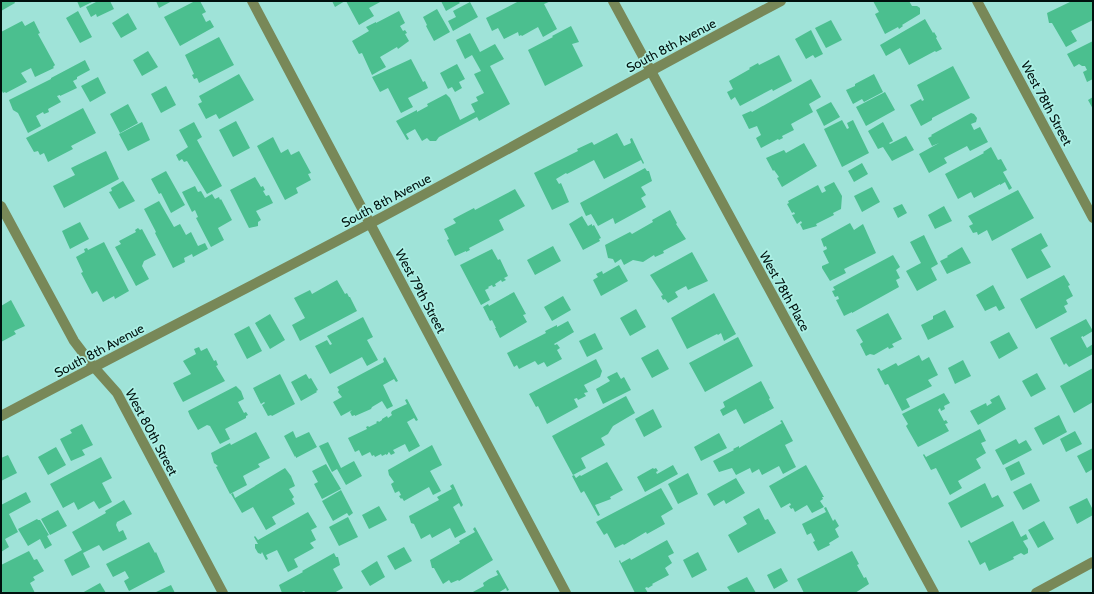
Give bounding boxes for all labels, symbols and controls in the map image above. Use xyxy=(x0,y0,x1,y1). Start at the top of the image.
street label: South 8th Avenue xyxy=(623,14,719,75)
street label: West 78th Street xyxy=(1018,58,1076,148)
street label: South 8th Avenue xyxy=(338,169,434,230)
street label: West 79th Street xyxy=(392,246,450,336)
street label: West 78th Place xyxy=(756,248,814,334)
street label: South 8th Avenue xyxy=(51,319,147,380)
street label: West 80th Street xyxy=(122,386,182,479)

